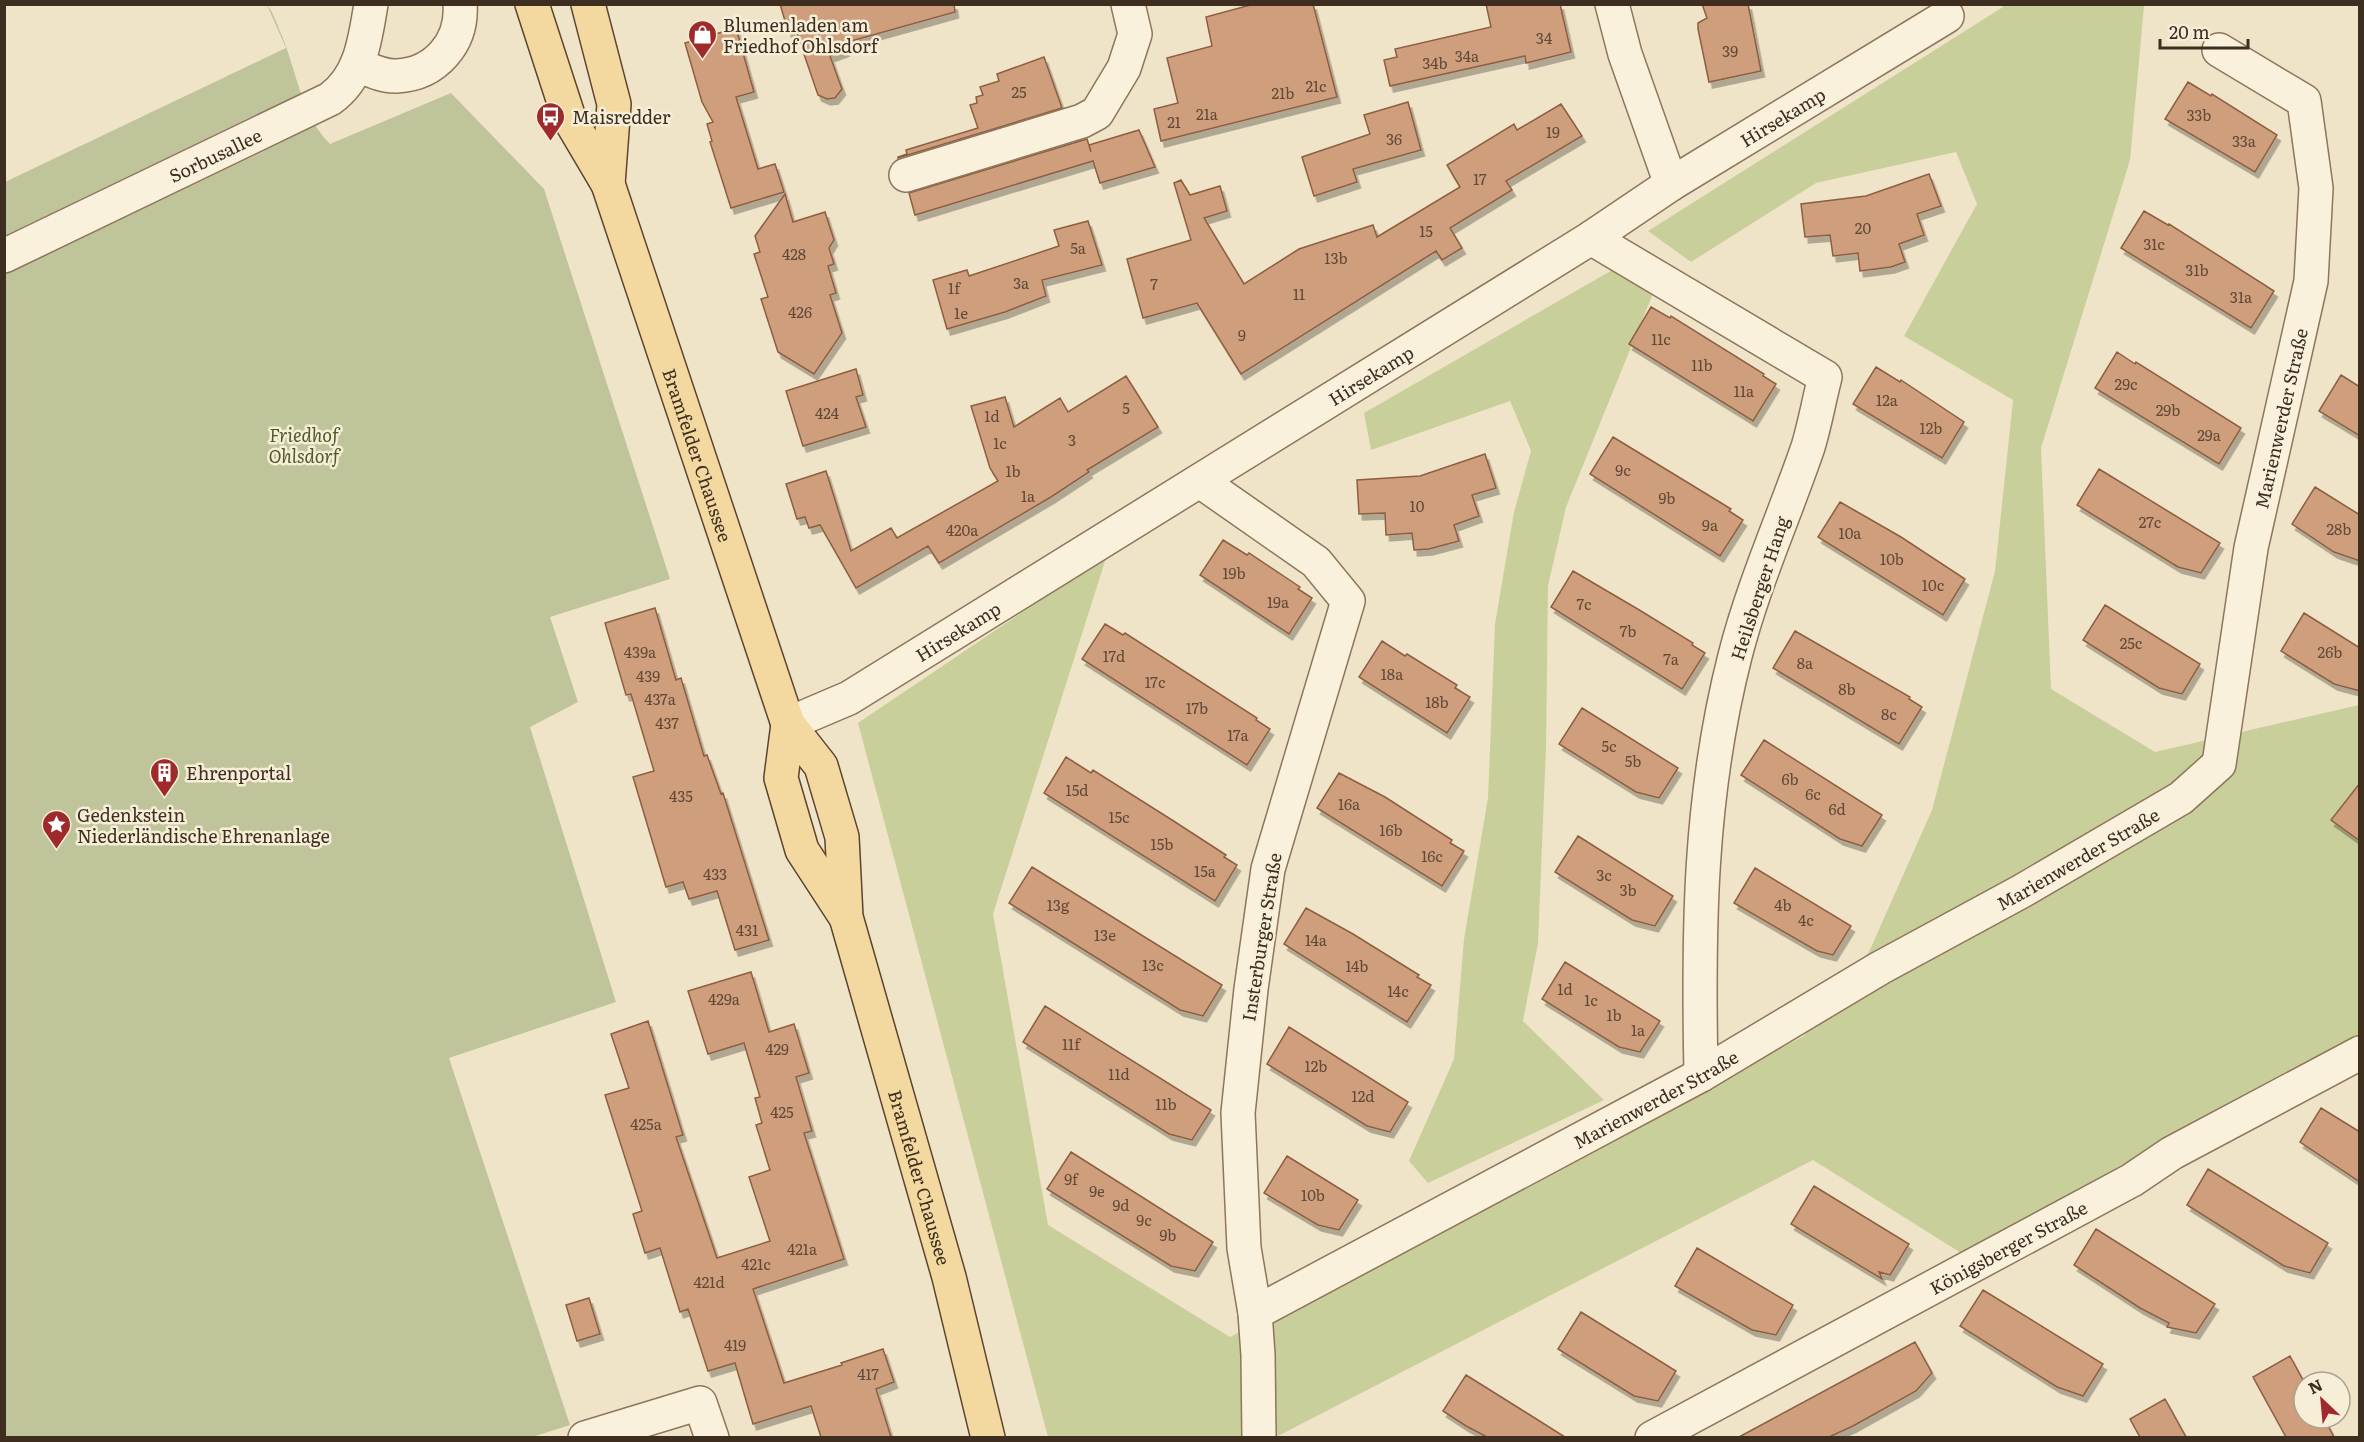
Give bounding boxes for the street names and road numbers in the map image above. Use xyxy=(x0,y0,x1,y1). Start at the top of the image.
street label: Hirsekamp xyxy=(1734,80,1830,153)
street label: Sorbusallee xyxy=(164,121,266,188)
street label: Marienwerder Straße xyxy=(2247,326,2314,511)
street label: Hirsekamp xyxy=(1323,338,1418,411)
street label: Bramfelder Chaussee xyxy=(657,365,740,545)
street label: Heilsberger Hang xyxy=(1723,511,1795,664)
street label: Hirsekamp xyxy=(910,594,1005,667)
street label: Marienwerder Straße xyxy=(1991,800,2164,916)
street label: Insterburger Straße xyxy=(1234,851,1288,1023)
street label: Marienwerder Straße xyxy=(1568,1043,1743,1155)
street label: Bramfelder Chaussee xyxy=(883,1086,958,1268)
street label: Königsberger Straße xyxy=(1924,1193,2092,1300)

